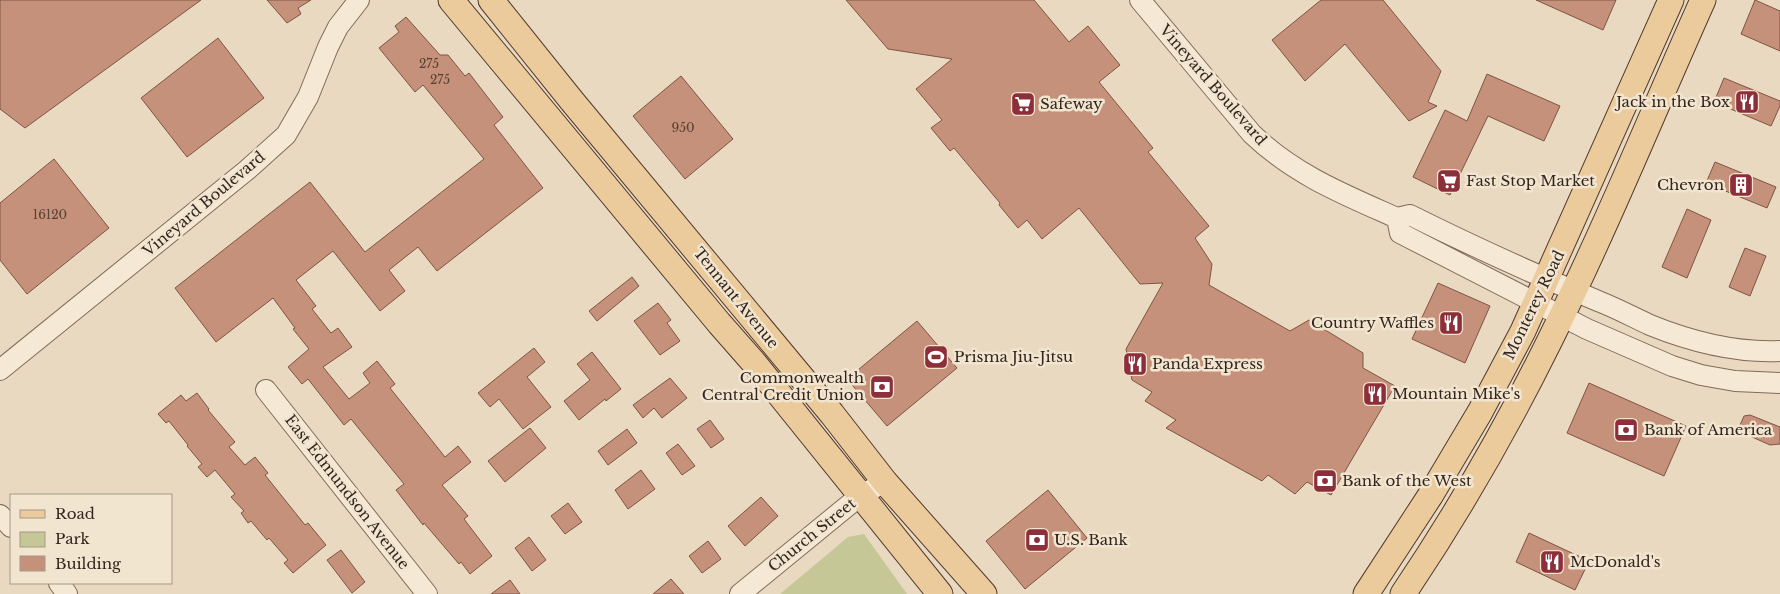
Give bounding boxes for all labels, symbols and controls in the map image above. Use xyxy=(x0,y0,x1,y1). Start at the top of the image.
street label: Vineyard Boulevard xyxy=(1155,20,1271,149)
house number: 275 xyxy=(419,56,439,71)
house number: 275 xyxy=(430,72,450,87)
restaurant icon: Jack in the Box xyxy=(1734,89,1760,115)
supermarket icon: Safeway xyxy=(1010,91,1036,117)
place label: Jack in the Box xyxy=(1614,92,1730,111)
place label: Safeway xyxy=(1040,94,1103,113)
house number: 950 xyxy=(671,120,695,135)
street label: Vineyard Boulevard xyxy=(138,147,269,261)
supermarket icon: Fast Stop Market xyxy=(1436,168,1462,194)
place label: Fast Stop Market xyxy=(1466,171,1595,190)
building icon: Chevron xyxy=(1728,172,1754,198)
place label: Chevron xyxy=(1657,175,1724,194)
house number: 16120 xyxy=(33,207,67,222)
street label: Tennant Avenue xyxy=(690,243,783,352)
street label: Monterey Road xyxy=(1499,247,1568,362)
restaurant icon: Country Waffles xyxy=(1438,310,1464,336)
place label: Country Waffles xyxy=(1311,313,1434,332)
sports icon: Prisma Jiu-Jitsu xyxy=(923,344,949,370)
place label: Prisma Jiu-Jitsu xyxy=(954,347,1073,366)
restaurant icon: Panda Express xyxy=(1122,351,1148,377)
place label: Panda Express xyxy=(1152,354,1263,373)
place label: Commonwealth Central Credit Union xyxy=(702,368,864,404)
bank icon: Commonwealth Central Credit Union xyxy=(869,374,895,400)
restaurant icon: Mountain Mike's xyxy=(1362,381,1388,407)
place label: Mountain Mike's xyxy=(1392,384,1520,403)
street label: East Edmundson Avenue xyxy=(281,410,414,573)
bank icon: Bank of America xyxy=(1613,417,1639,443)
place label: Bank of America xyxy=(1644,420,1773,439)
bank icon: Bank of the West xyxy=(1312,468,1338,494)
place label: Bank of the West xyxy=(1342,471,1472,490)
street label: Church Street xyxy=(764,493,860,576)
legend xyxy=(10,494,172,584)
text: Road xyxy=(55,504,95,523)
bank icon: U.S. Bank xyxy=(1024,527,1050,553)
text: Park xyxy=(55,529,91,548)
place label: U.S. Bank xyxy=(1054,530,1128,549)
restaurant icon: McDonald's xyxy=(1539,549,1565,575)
place label: McDonald's xyxy=(1570,552,1661,571)
text: Building xyxy=(55,554,122,573)

